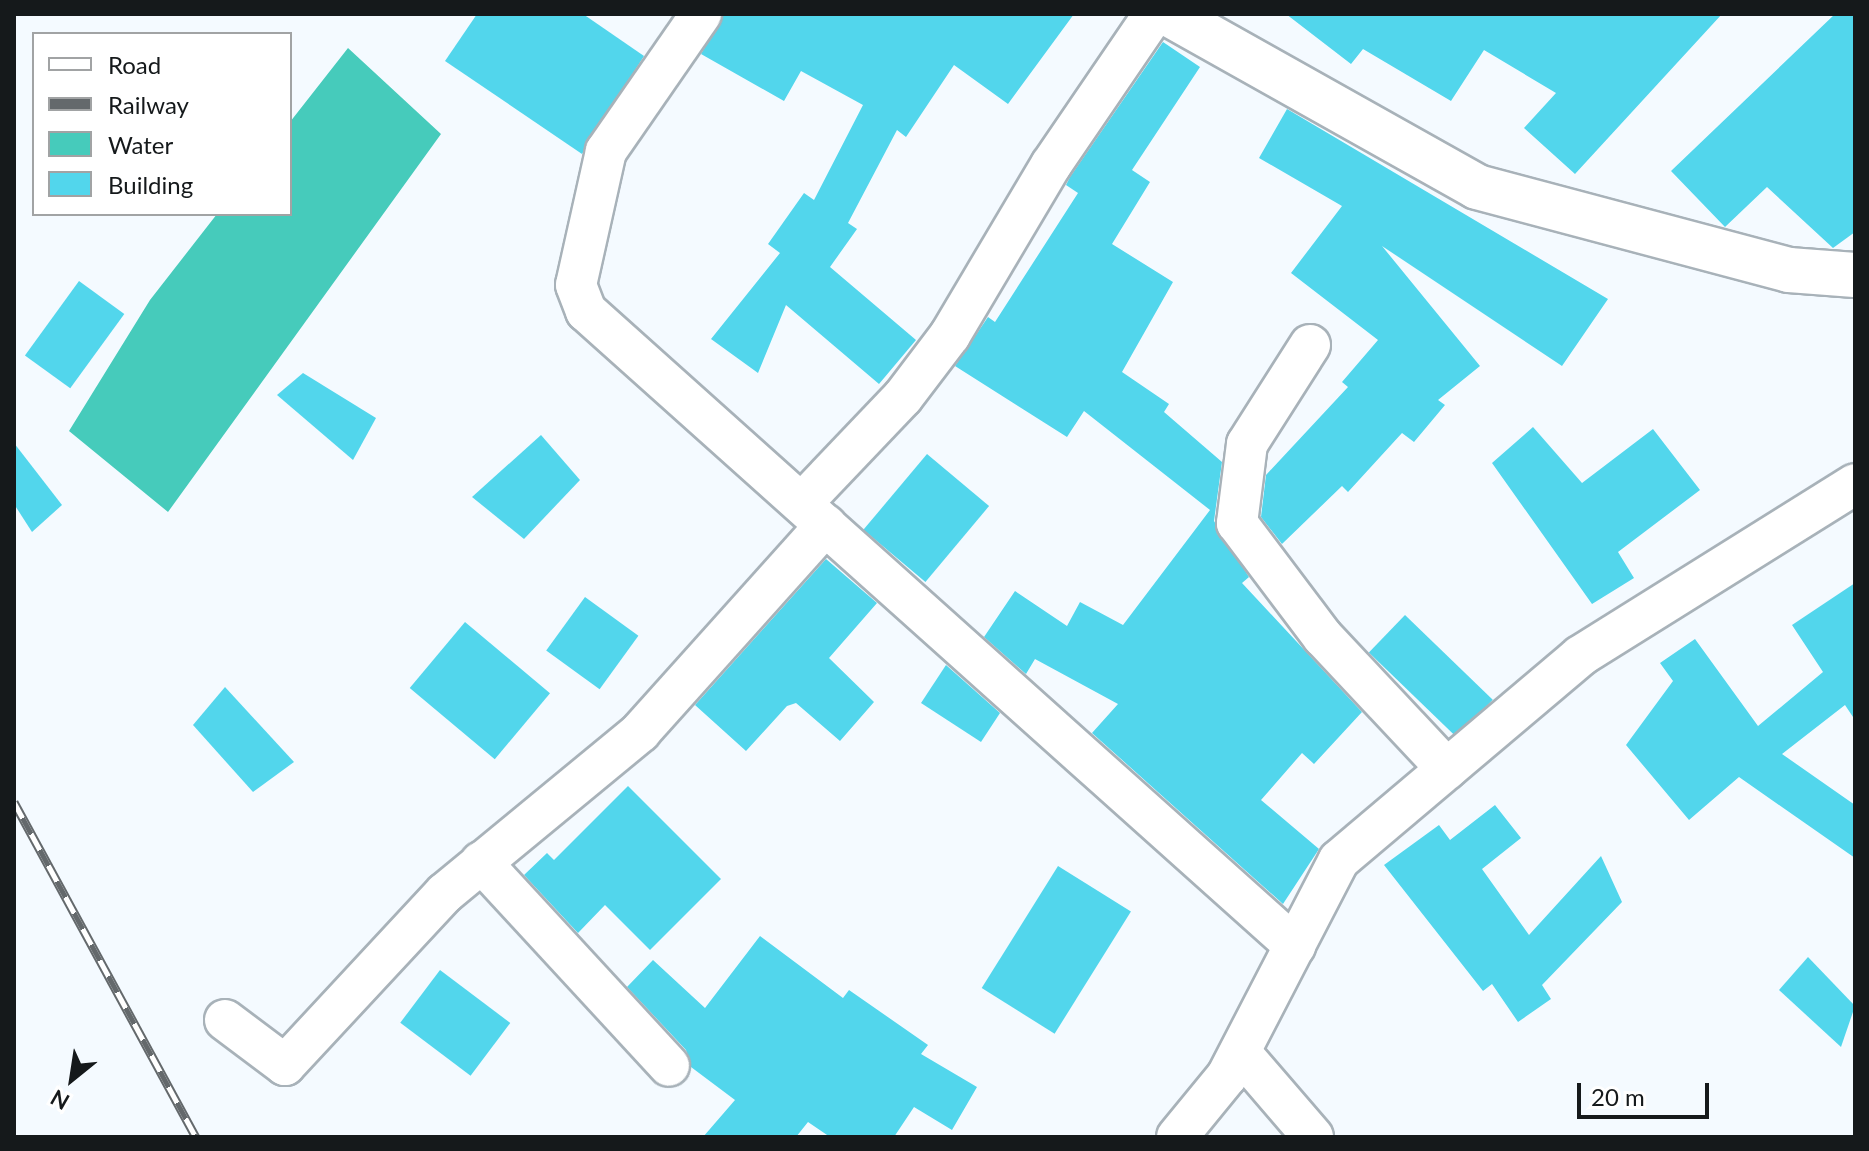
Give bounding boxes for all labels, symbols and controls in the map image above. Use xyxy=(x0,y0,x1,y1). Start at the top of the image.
legend xyxy=(32,32,292,216)
text: Road xyxy=(108,50,161,79)
text: Railway xyxy=(108,90,189,119)
text: Water xyxy=(108,130,173,159)
text: Building xyxy=(108,170,193,199)
north arrow xyxy=(32,1039,112,1119)
scale bar xyxy=(1581,1067,1713,1117)
text: 20 m xyxy=(1591,1082,1645,1111)
text: N xyxy=(46,1084,74,1116)

